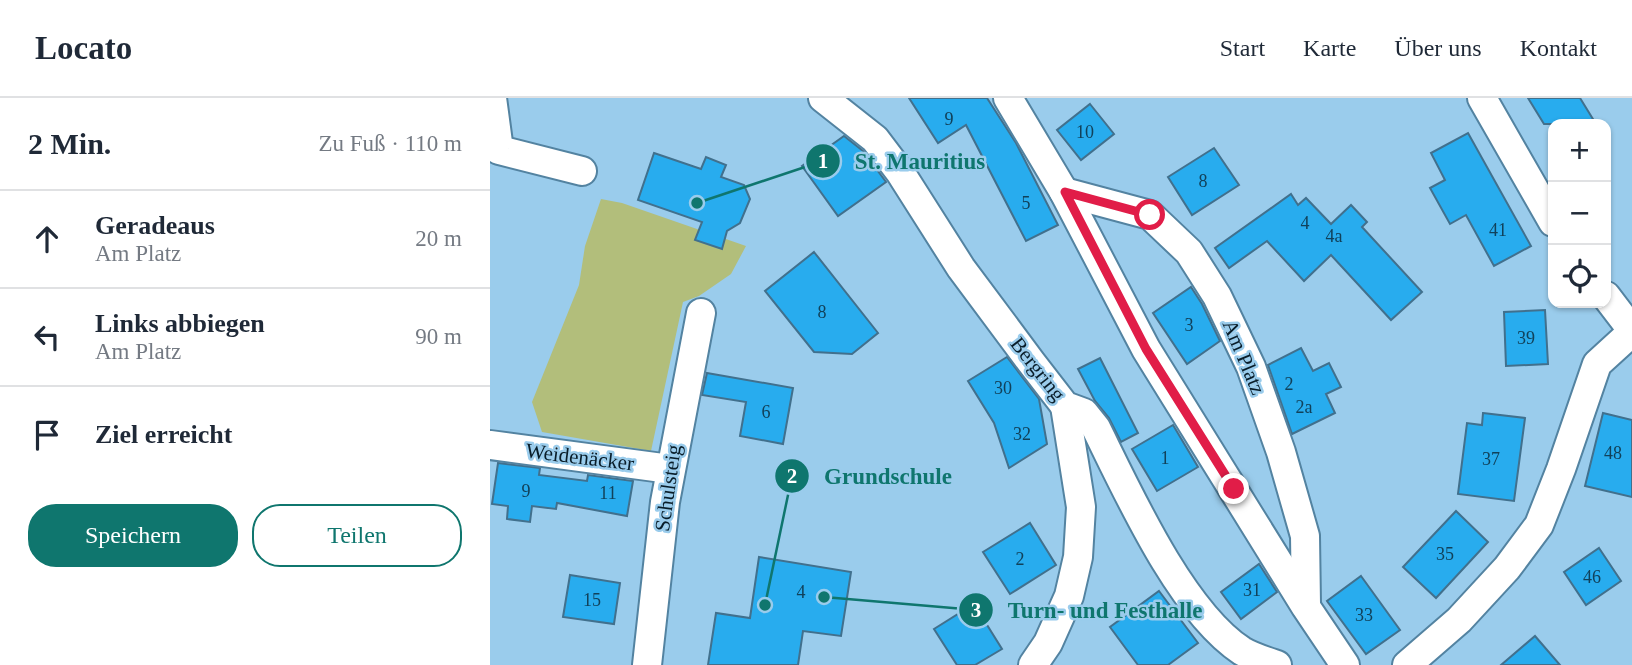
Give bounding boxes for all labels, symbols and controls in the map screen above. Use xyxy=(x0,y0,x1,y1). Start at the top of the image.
text: Locato xyxy=(35,30,132,66)
text: Start xyxy=(1220,35,1265,61)
text: Karte xyxy=(1303,35,1356,61)
text: Über uns xyxy=(1394,35,1482,61)
text: Kontakt xyxy=(1520,35,1597,61)
house number: 9 xyxy=(945,109,954,129)
map controls xyxy=(1548,119,1611,308)
button: + xyxy=(1548,119,1611,182)
house number: 10 xyxy=(1076,122,1094,142)
text: 2 Min. xyxy=(28,127,111,160)
text: Zu Fuß · 110 m xyxy=(318,131,462,156)
callout: St. Mauritius xyxy=(806,139,999,183)
text: 1 xyxy=(818,149,828,173)
text: St. Mauritius xyxy=(855,149,985,174)
house number: 8 xyxy=(1199,171,1208,191)
button: − xyxy=(1548,182,1611,245)
house number: 5 xyxy=(1022,193,1031,213)
route start xyxy=(1134,199,1165,230)
text: Geradeaus xyxy=(95,211,215,240)
house number: 4 xyxy=(1301,213,1310,233)
icon: ahead xyxy=(28,220,66,258)
house number: 41 xyxy=(1489,220,1507,240)
text: 20 m xyxy=(415,226,462,251)
house number: 4a xyxy=(1326,226,1343,246)
text: Am Platz xyxy=(95,241,181,266)
button: locate xyxy=(1548,245,1611,308)
house number: 8 xyxy=(818,302,827,322)
text: Links abbiegen xyxy=(95,309,265,338)
house number: 3 xyxy=(1185,315,1194,335)
street label: Am Platz xyxy=(1218,316,1270,398)
icon: left xyxy=(28,318,66,356)
text: 90 m xyxy=(415,324,462,349)
house number: 39 xyxy=(1517,328,1535,348)
street label: Bergring xyxy=(1006,332,1071,406)
text: Am Platz xyxy=(95,339,181,364)
house number: 2 xyxy=(1285,374,1294,394)
house number: 30 xyxy=(994,378,1012,398)
house number: 2a xyxy=(1296,397,1313,417)
house number: 6 xyxy=(762,402,771,422)
icon: arrive xyxy=(28,416,66,454)
text: Ziel erreicht xyxy=(95,420,232,449)
house number: 32 xyxy=(1013,424,1031,444)
street label: Weidenäcker xyxy=(524,438,636,476)
street label: Schulsteig xyxy=(650,443,686,533)
house number: 48 xyxy=(1604,443,1622,463)
house number: 1 xyxy=(1161,448,1170,468)
house number: 37 xyxy=(1482,449,1500,469)
callout: Grundschule xyxy=(775,454,966,498)
text: 2 xyxy=(787,464,797,488)
text: Grundschule xyxy=(824,464,952,489)
route end xyxy=(1218,473,1249,504)
house number: 9 xyxy=(522,481,531,501)
house number: 11 xyxy=(599,483,617,503)
button: Speichern xyxy=(28,504,238,567)
button: Teilen xyxy=(252,504,462,567)
house number: 35 xyxy=(1436,544,1454,564)
house number: 2 xyxy=(1016,549,1025,569)
house number: 46 xyxy=(1583,567,1601,587)
house number: 31 xyxy=(1243,580,1261,600)
house number: 4 xyxy=(797,582,806,602)
callout: Turn- und Festhalle xyxy=(959,588,1217,632)
house number: 15 xyxy=(583,590,601,610)
text: 3 xyxy=(971,598,981,622)
text: Turn- und Festhalle xyxy=(1008,598,1202,623)
house number: 33 xyxy=(1355,605,1373,625)

